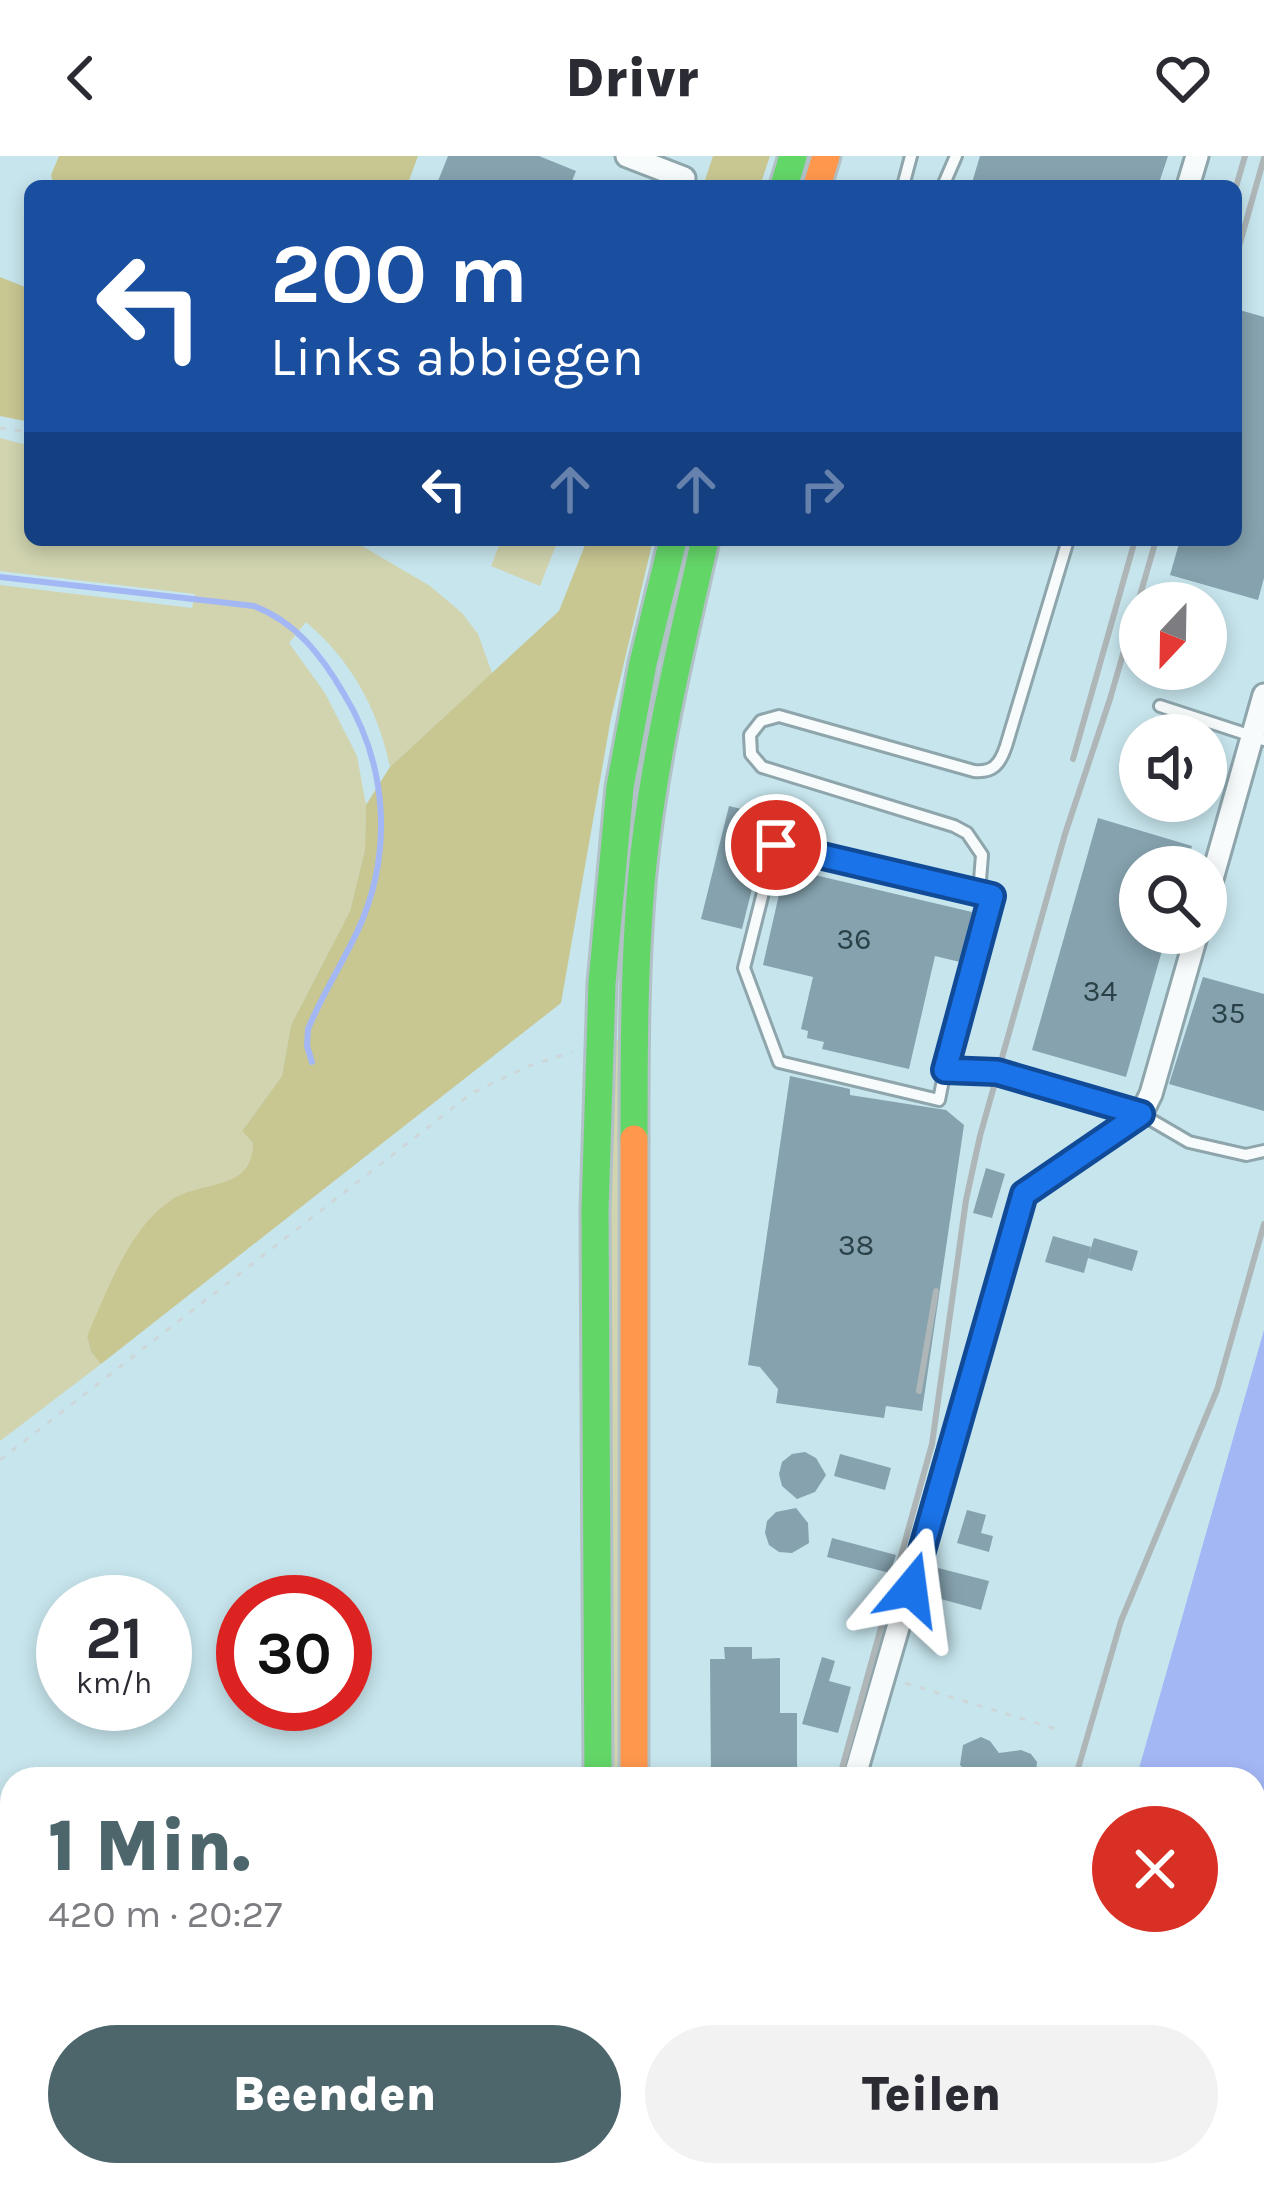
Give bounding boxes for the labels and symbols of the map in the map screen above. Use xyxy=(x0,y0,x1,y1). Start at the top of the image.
north arrow xyxy=(1119,582,1227,690)
pin xyxy=(725,794,827,896)
house number: 36 xyxy=(837,921,871,957)
house number: 34 xyxy=(1083,973,1117,1009)
house number: 35 xyxy=(1211,995,1245,1031)
house number: 38 xyxy=(838,1227,874,1263)
position arrow xyxy=(848,1526,974,1652)
speed limit sign: 30 xyxy=(216,1575,372,1731)

